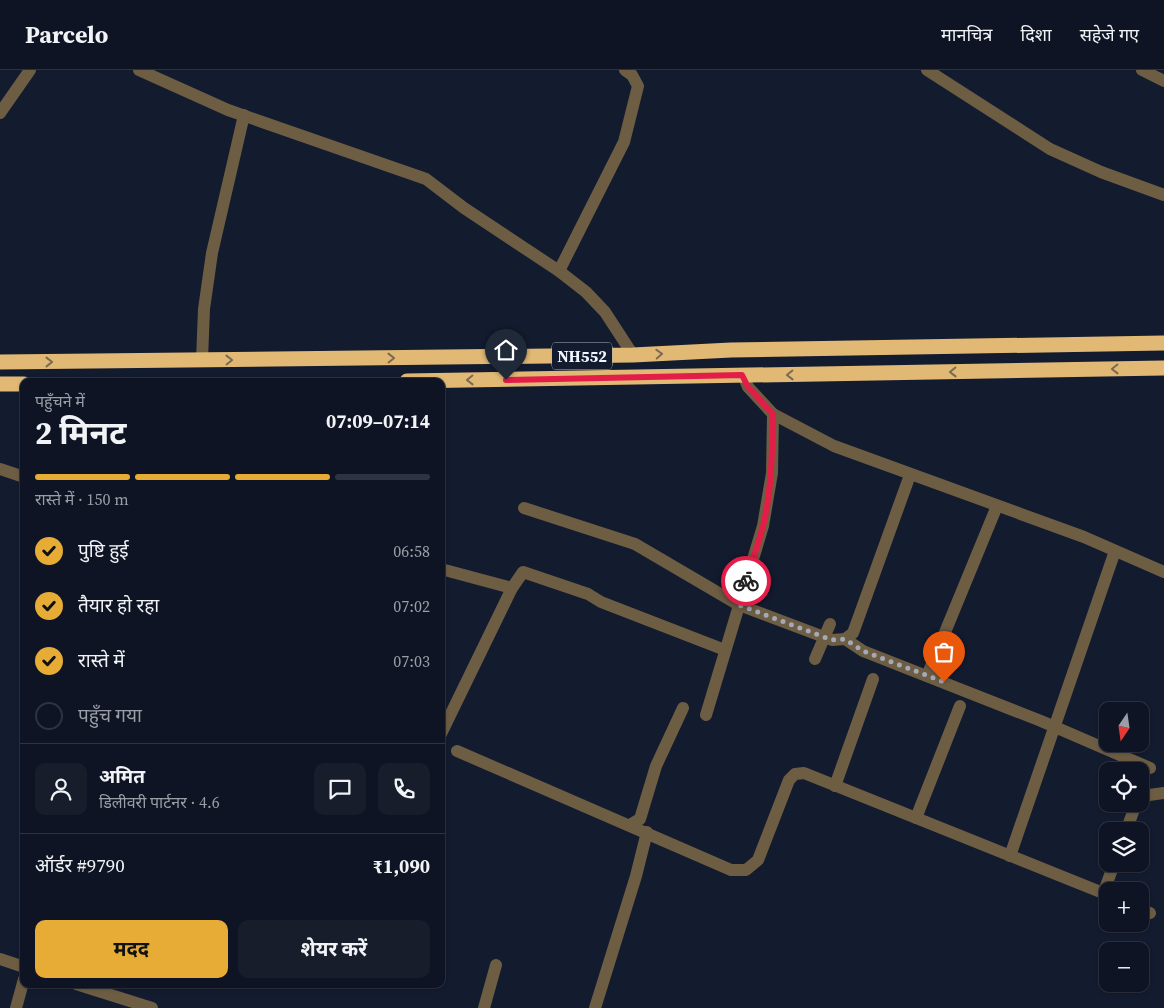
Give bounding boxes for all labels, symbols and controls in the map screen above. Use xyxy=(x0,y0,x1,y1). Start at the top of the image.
text: Parcelo xyxy=(25,18,108,51)
text: मानचित्र xyxy=(941,22,993,47)
text: दिशा xyxy=(1021,22,1052,47)
text: सहेजे गए xyxy=(1080,22,1139,47)
pin xyxy=(485,329,527,380)
icon: home xyxy=(492,336,520,364)
road number: NH552 xyxy=(552,342,612,370)
one-way arrow xyxy=(655,348,663,359)
one-way arrow xyxy=(388,353,395,363)
one-way arrow xyxy=(225,355,233,365)
one-way arrow xyxy=(45,357,53,367)
one-way arrow xyxy=(1111,364,1119,374)
one-way arrow xyxy=(949,367,956,377)
one-way arrow xyxy=(786,370,794,380)
one-way arrow xyxy=(466,375,474,385)
text: पहुँचने में xyxy=(35,390,85,412)
text: 07:09–07:14 xyxy=(326,408,430,434)
text: 2 मिनट xyxy=(35,411,126,455)
text: रास्ते में · 150 m xyxy=(35,488,129,510)
icon: check xyxy=(35,537,63,565)
text: पुष्टि हुई xyxy=(78,537,129,563)
text: 06:58 xyxy=(393,540,430,562)
courier xyxy=(721,556,771,606)
icon: bike xyxy=(732,567,760,595)
icon: check xyxy=(35,592,63,620)
text: तैयार हो रहा xyxy=(78,592,159,618)
text: 07:02 xyxy=(393,595,430,617)
pin xyxy=(923,631,965,682)
icon: bag xyxy=(930,638,958,666)
icon: check xyxy=(35,647,63,675)
text: रास्ते में xyxy=(78,647,125,673)
text: 07:03 xyxy=(393,650,430,672)
text: पहुँच गया xyxy=(78,702,142,728)
north arrow xyxy=(1099,702,1149,752)
map controls xyxy=(1099,702,1149,992)
button: locate xyxy=(1099,762,1149,812)
button: person xyxy=(35,763,87,815)
text: अमित xyxy=(99,763,145,789)
button: chat xyxy=(314,763,366,815)
button: phone xyxy=(378,763,430,815)
text: डिलीवरी पार्टनर · 4.6 xyxy=(99,791,220,813)
button: layers xyxy=(1099,822,1149,872)
text: ऑर्डर #9790 xyxy=(35,852,125,878)
text: ₹1,090 xyxy=(373,853,430,879)
button: + xyxy=(1099,882,1149,932)
button: मदद xyxy=(35,920,228,978)
button: शेयर करें xyxy=(238,920,430,978)
button: − xyxy=(1099,942,1149,992)

